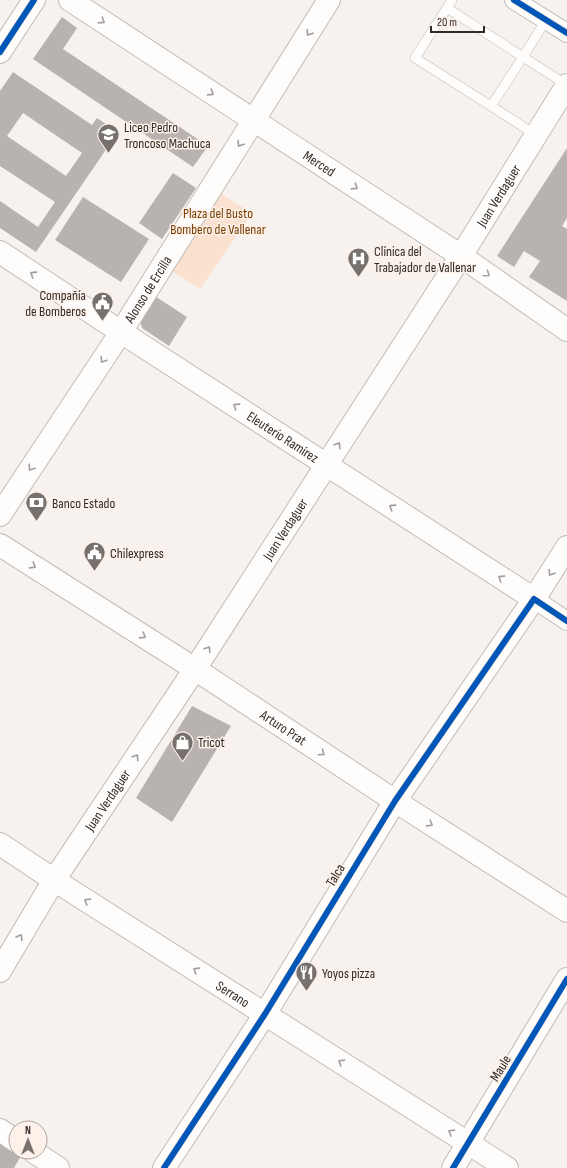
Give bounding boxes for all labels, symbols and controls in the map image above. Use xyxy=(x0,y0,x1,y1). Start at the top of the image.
scale bar xyxy=(431,8,484,34)
text: 20 m xyxy=(437,15,457,30)
one-way arrow xyxy=(98,17,105,24)
one-way arrow xyxy=(306,29,313,36)
one-way arrow xyxy=(207,88,214,96)
place label: Liceo Pedro Troncoso Machuca xyxy=(124,119,211,152)
school or university icon: Liceo Pedro Troncoso Machuca xyxy=(96,122,122,155)
one-way arrow xyxy=(238,139,245,146)
street label: Merced xyxy=(300,147,338,180)
street label: Juan Verdaguer xyxy=(473,162,525,231)
one-way arrow xyxy=(351,182,358,190)
park label: Plaza del Busto Bombero de Vallenar xyxy=(170,205,266,238)
place label: Clínica del Trabajador de Vallenar xyxy=(374,243,476,276)
hospital icon: Clínica del Trabajador de Vallenar xyxy=(345,246,371,279)
street label: Alonso de Ercilla xyxy=(120,253,176,327)
one-way arrow xyxy=(482,269,489,276)
one-way arrow xyxy=(31,272,38,279)
place label: Compañía de Bomberos xyxy=(25,287,86,320)
public building icon: Compañía de Bomberos xyxy=(89,290,115,323)
one-way arrow xyxy=(101,355,108,362)
one-way arrow xyxy=(233,404,240,411)
street label: Eleuterio Ramírez xyxy=(244,408,322,467)
one-way arrow xyxy=(334,442,341,449)
one-way arrow xyxy=(28,464,36,471)
bank icon: Banco Estado xyxy=(23,490,49,523)
place label: Banco Estado xyxy=(52,495,115,512)
street label: Juan Verdaguer xyxy=(259,495,312,564)
one-way arrow xyxy=(389,505,396,512)
public building icon: Chilexpress xyxy=(82,540,108,573)
place label: Chilexpress xyxy=(110,545,164,562)
one-way arrow xyxy=(29,561,36,569)
one-way arrow xyxy=(548,569,555,576)
one-way arrow xyxy=(498,575,505,583)
one-way arrow xyxy=(139,631,146,638)
one-way arrow xyxy=(203,646,211,653)
street label: Arturo Prat xyxy=(256,706,309,749)
shop icon: Tricot xyxy=(170,729,196,762)
place label: Tricot xyxy=(198,734,225,751)
one-way arrow xyxy=(318,748,325,756)
one-way arrow xyxy=(131,755,138,762)
street label: Juan Verdaguer xyxy=(81,766,134,835)
one-way arrow xyxy=(426,819,433,826)
street label: Talca xyxy=(322,861,349,890)
one-way arrow xyxy=(84,898,91,906)
one-way arrow xyxy=(15,934,23,941)
restaurant icon: Yoyos pizza xyxy=(293,960,319,993)
place label: Yoyos pizza xyxy=(322,965,375,982)
one-way arrow xyxy=(193,968,200,975)
street label: Serrano xyxy=(213,977,253,1011)
street label: Maule xyxy=(486,1052,515,1085)
one-way arrow xyxy=(338,1059,345,1067)
north arrow xyxy=(8,1120,48,1160)
text: N xyxy=(25,1124,31,1137)
one-way arrow xyxy=(448,1129,455,1136)

